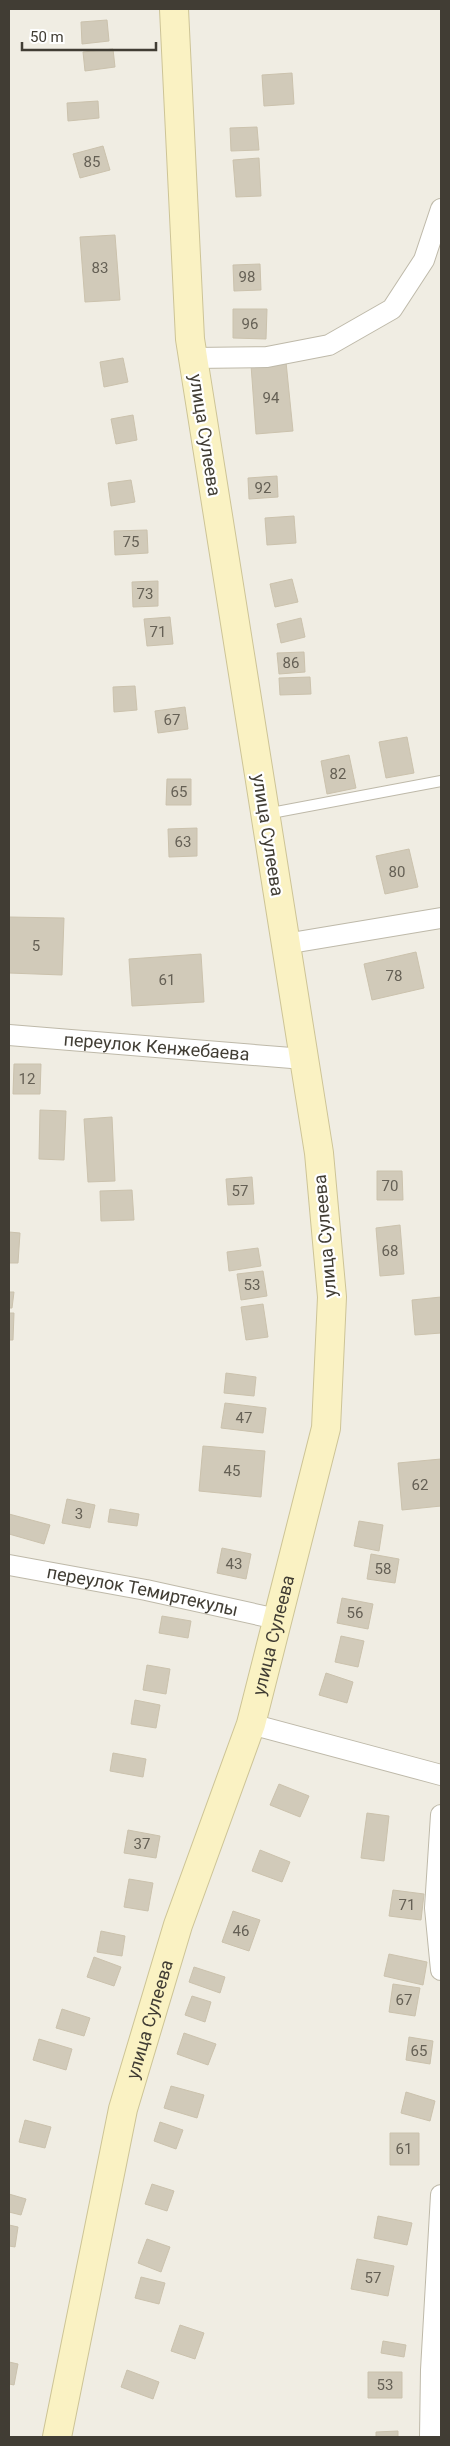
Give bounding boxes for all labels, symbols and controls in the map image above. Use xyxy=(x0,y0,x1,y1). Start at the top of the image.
scale bar xyxy=(22,20,156,52)
text: 50 m xyxy=(30,28,64,46)
house number: 85 xyxy=(84,153,100,171)
house number: 83 xyxy=(92,259,108,277)
house number: 98 xyxy=(239,268,255,286)
house number: 96 xyxy=(242,315,258,333)
street label: улица Сулеева xyxy=(185,372,226,497)
house number: 94 xyxy=(263,389,280,407)
house number: 92 xyxy=(255,479,271,497)
house number: 75 xyxy=(123,533,139,551)
house number: 73 xyxy=(137,585,153,603)
house number: 71 xyxy=(150,623,166,641)
house number: 86 xyxy=(283,654,299,672)
house number: 67 xyxy=(164,711,180,729)
house number: 82 xyxy=(330,765,346,783)
street label: улица Сулеева xyxy=(248,772,289,897)
house number: 65 xyxy=(171,783,187,801)
house number: 63 xyxy=(175,833,191,851)
house number: 80 xyxy=(389,863,405,881)
house number: 5 xyxy=(32,937,40,955)
house number: 78 xyxy=(386,967,402,985)
house number: 61 xyxy=(159,971,175,989)
street label: переулок Кенжебаева xyxy=(63,1028,250,1065)
house number: 12 xyxy=(19,1070,35,1088)
street label: улица Сулеева xyxy=(309,1174,340,1298)
house number: 70 xyxy=(382,1177,398,1195)
house number: 57 xyxy=(232,1182,248,1200)
house number: 68 xyxy=(382,1242,398,1260)
house number: 53 xyxy=(244,1276,260,1294)
house number: 47 xyxy=(236,1409,252,1427)
house number: 45 xyxy=(224,1462,240,1480)
house number: 62 xyxy=(412,1476,428,1494)
house number: 3 xyxy=(75,1505,83,1523)
house number: 43 xyxy=(226,1555,242,1573)
house number: 58 xyxy=(375,1560,391,1578)
street label: переулок Темиртекулы xyxy=(45,1561,240,1620)
street label: улица Сулеева xyxy=(248,1573,298,1698)
house number: 56 xyxy=(347,1604,363,1622)
house number: 37 xyxy=(134,1835,150,1853)
house number: 71 xyxy=(399,1896,415,1914)
house number: 46 xyxy=(233,1922,249,1940)
street label: улица Сулеева xyxy=(122,1957,177,2081)
house number: 67 xyxy=(396,1991,412,2009)
house number: 65 xyxy=(411,2042,427,2060)
house number: 61 xyxy=(396,2140,412,2158)
house number: 57 xyxy=(365,2269,381,2287)
house number: 53 xyxy=(377,2376,393,2394)

